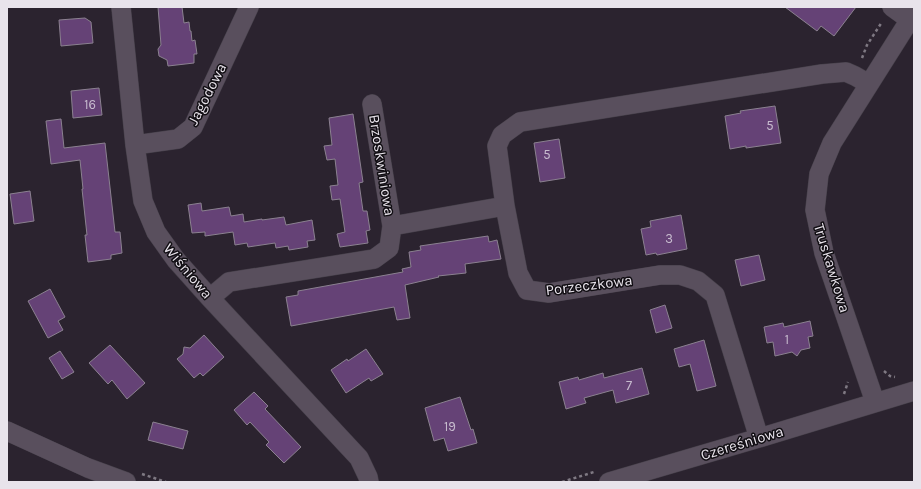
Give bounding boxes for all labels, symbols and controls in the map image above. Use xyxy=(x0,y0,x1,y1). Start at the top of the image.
street label: Jagodowa xyxy=(184,60,230,128)
house number: 16 xyxy=(84,97,96,112)
street label: Brzoskwiniowa xyxy=(365,113,399,217)
house number: 5 xyxy=(766,118,774,133)
house number: 5 xyxy=(543,147,551,162)
street label: Truskawkowa xyxy=(810,221,854,315)
house number: 3 xyxy=(665,231,673,246)
street label: Wiśniowa xyxy=(160,240,216,302)
street label: Porzeczkowa xyxy=(545,271,633,299)
house number: 1 xyxy=(785,332,789,347)
house number: 7 xyxy=(626,378,632,393)
house number: 19 xyxy=(444,419,456,434)
street label: Czereśniowa xyxy=(698,422,786,464)

